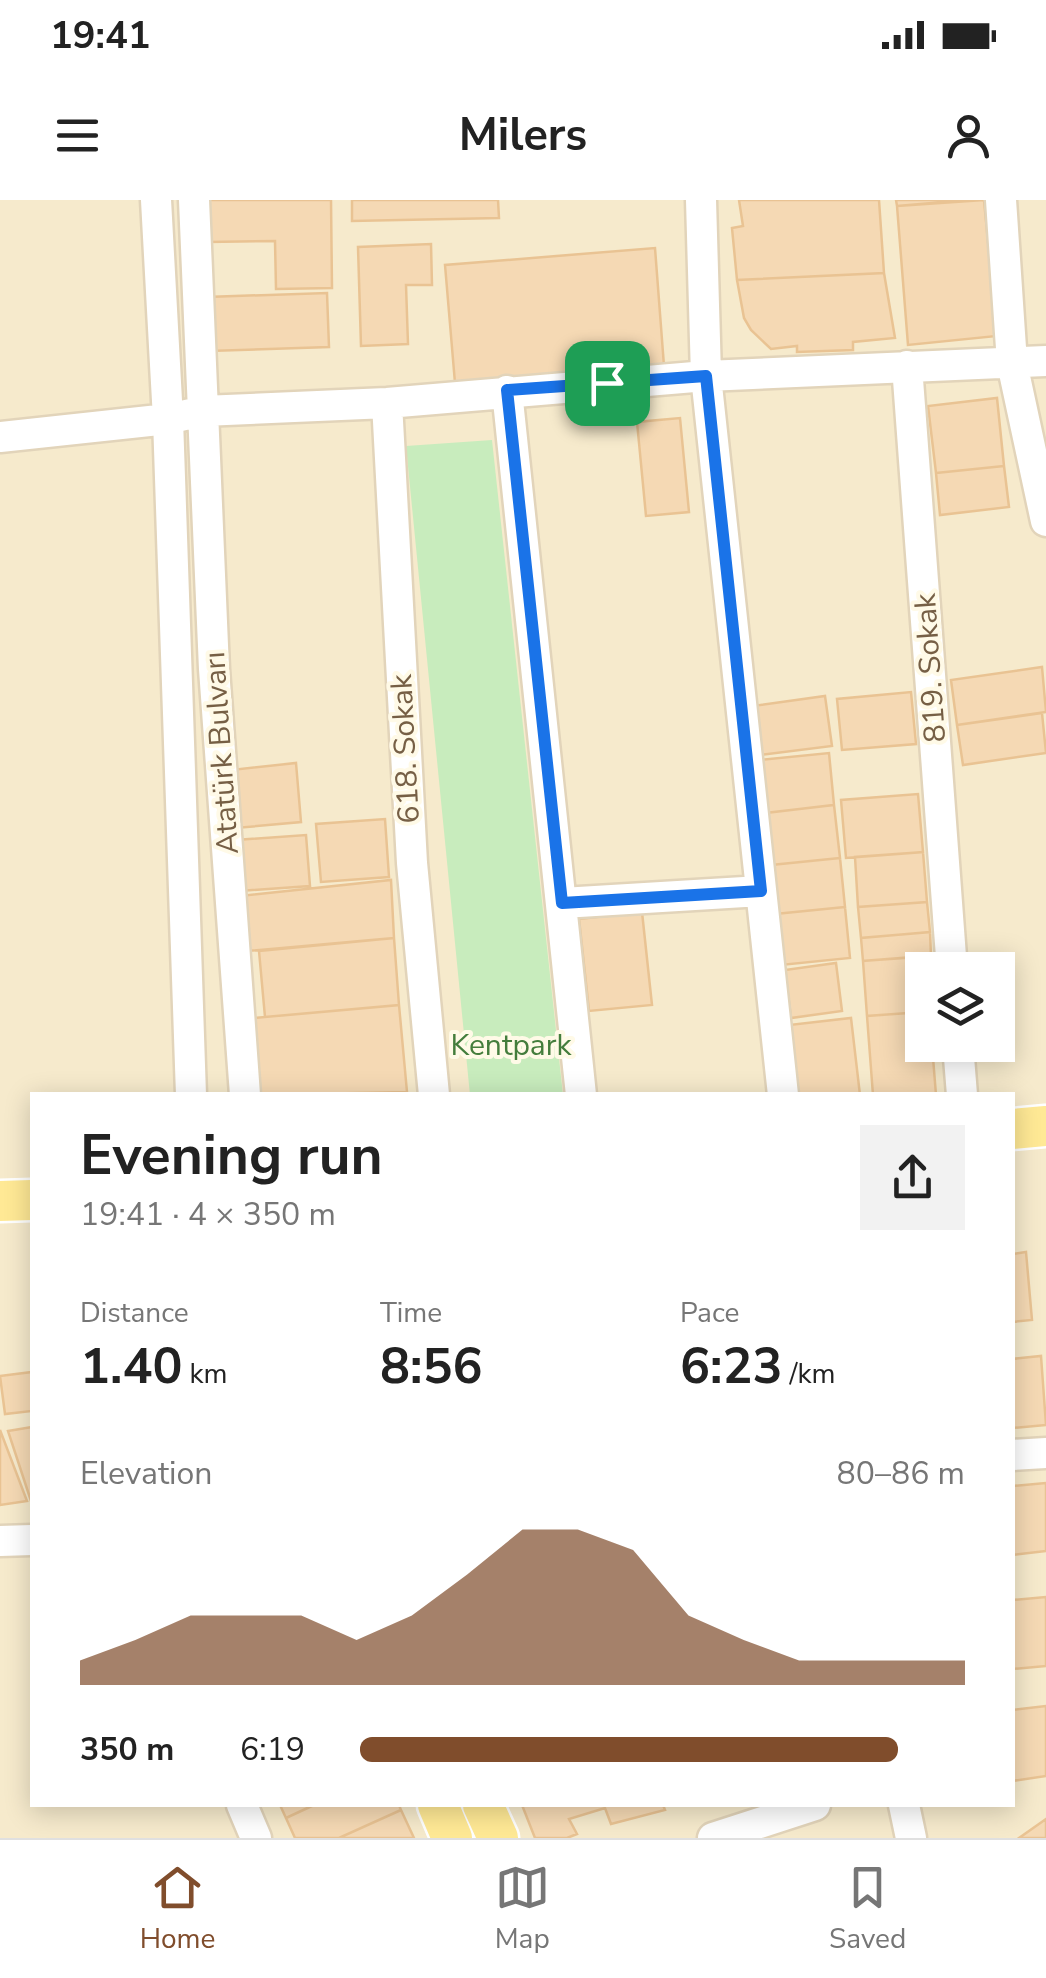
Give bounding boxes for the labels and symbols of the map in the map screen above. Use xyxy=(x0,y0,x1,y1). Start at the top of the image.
pin xyxy=(565,341,650,426)
street label: 819. Sokak xyxy=(905,591,956,744)
street label: Atatürk Bulvarı xyxy=(194,650,249,856)
street label: 618. Sokak xyxy=(381,672,430,825)
park label: Kentpark xyxy=(450,1025,573,1066)

